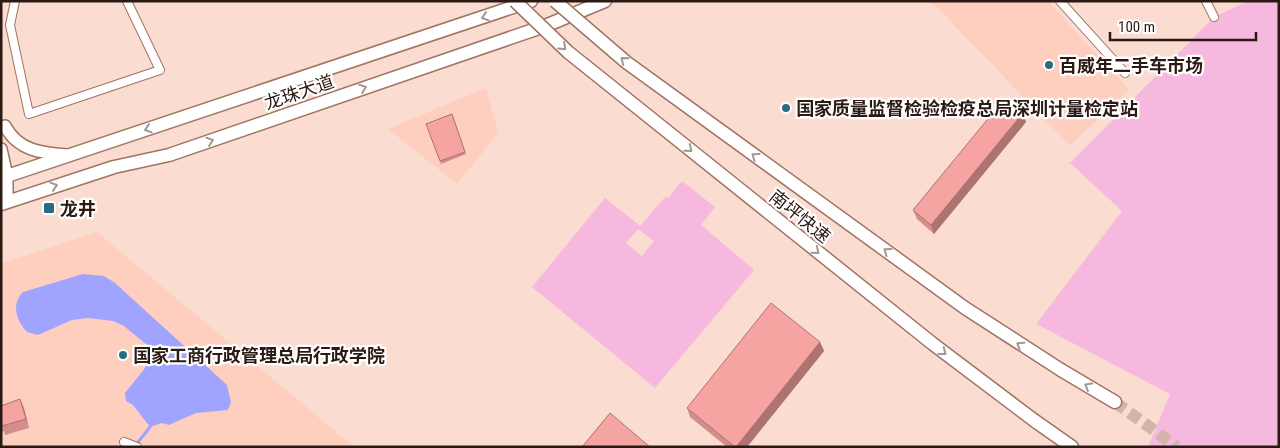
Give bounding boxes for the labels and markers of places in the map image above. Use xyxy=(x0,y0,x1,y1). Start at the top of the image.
place label: 百威年二手车市场 xyxy=(1059,55,1203,76)
marker: 百威年二手车市场 xyxy=(1043,59,1055,71)
place label: 国家质量监督检验检疫总局深圳计量检定站 xyxy=(796,98,1138,119)
marker: 国家质量监督检验检疫总局深圳计量检定站 xyxy=(780,102,792,114)
place label: 龙井 xyxy=(60,198,96,219)
marker: 龙井 xyxy=(42,201,56,215)
place label: 国家工商行政管理总局行政学院 xyxy=(133,345,385,366)
marker: 国家工商行政管理总局行政学院 xyxy=(117,349,129,361)

